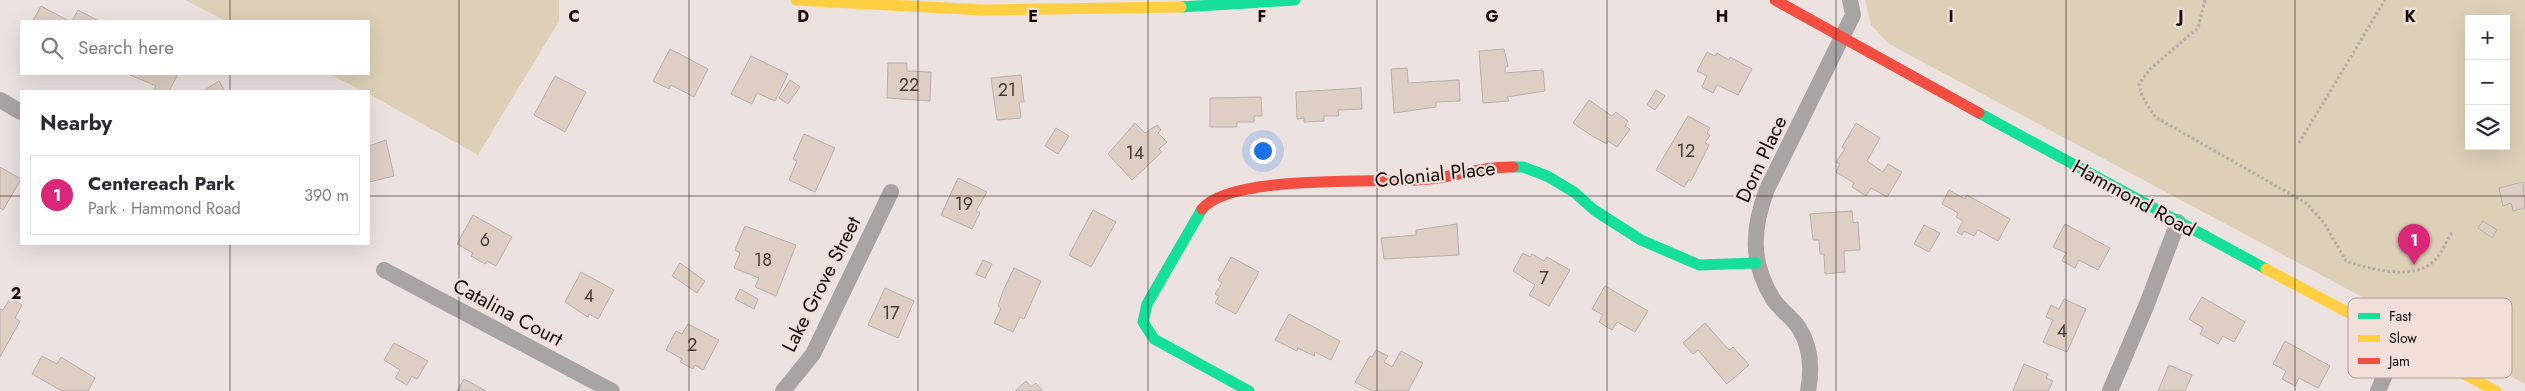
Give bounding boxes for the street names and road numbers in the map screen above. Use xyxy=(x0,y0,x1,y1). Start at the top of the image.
street label: Dorn Place xyxy=(1729,111,1794,207)
street label: Hammond Road xyxy=(2067,153,2201,244)
street label: Colonial Place xyxy=(1373,154,1497,195)
street label: Lake Grove Street xyxy=(775,211,868,357)
street label: Catalina Court xyxy=(448,271,568,354)

